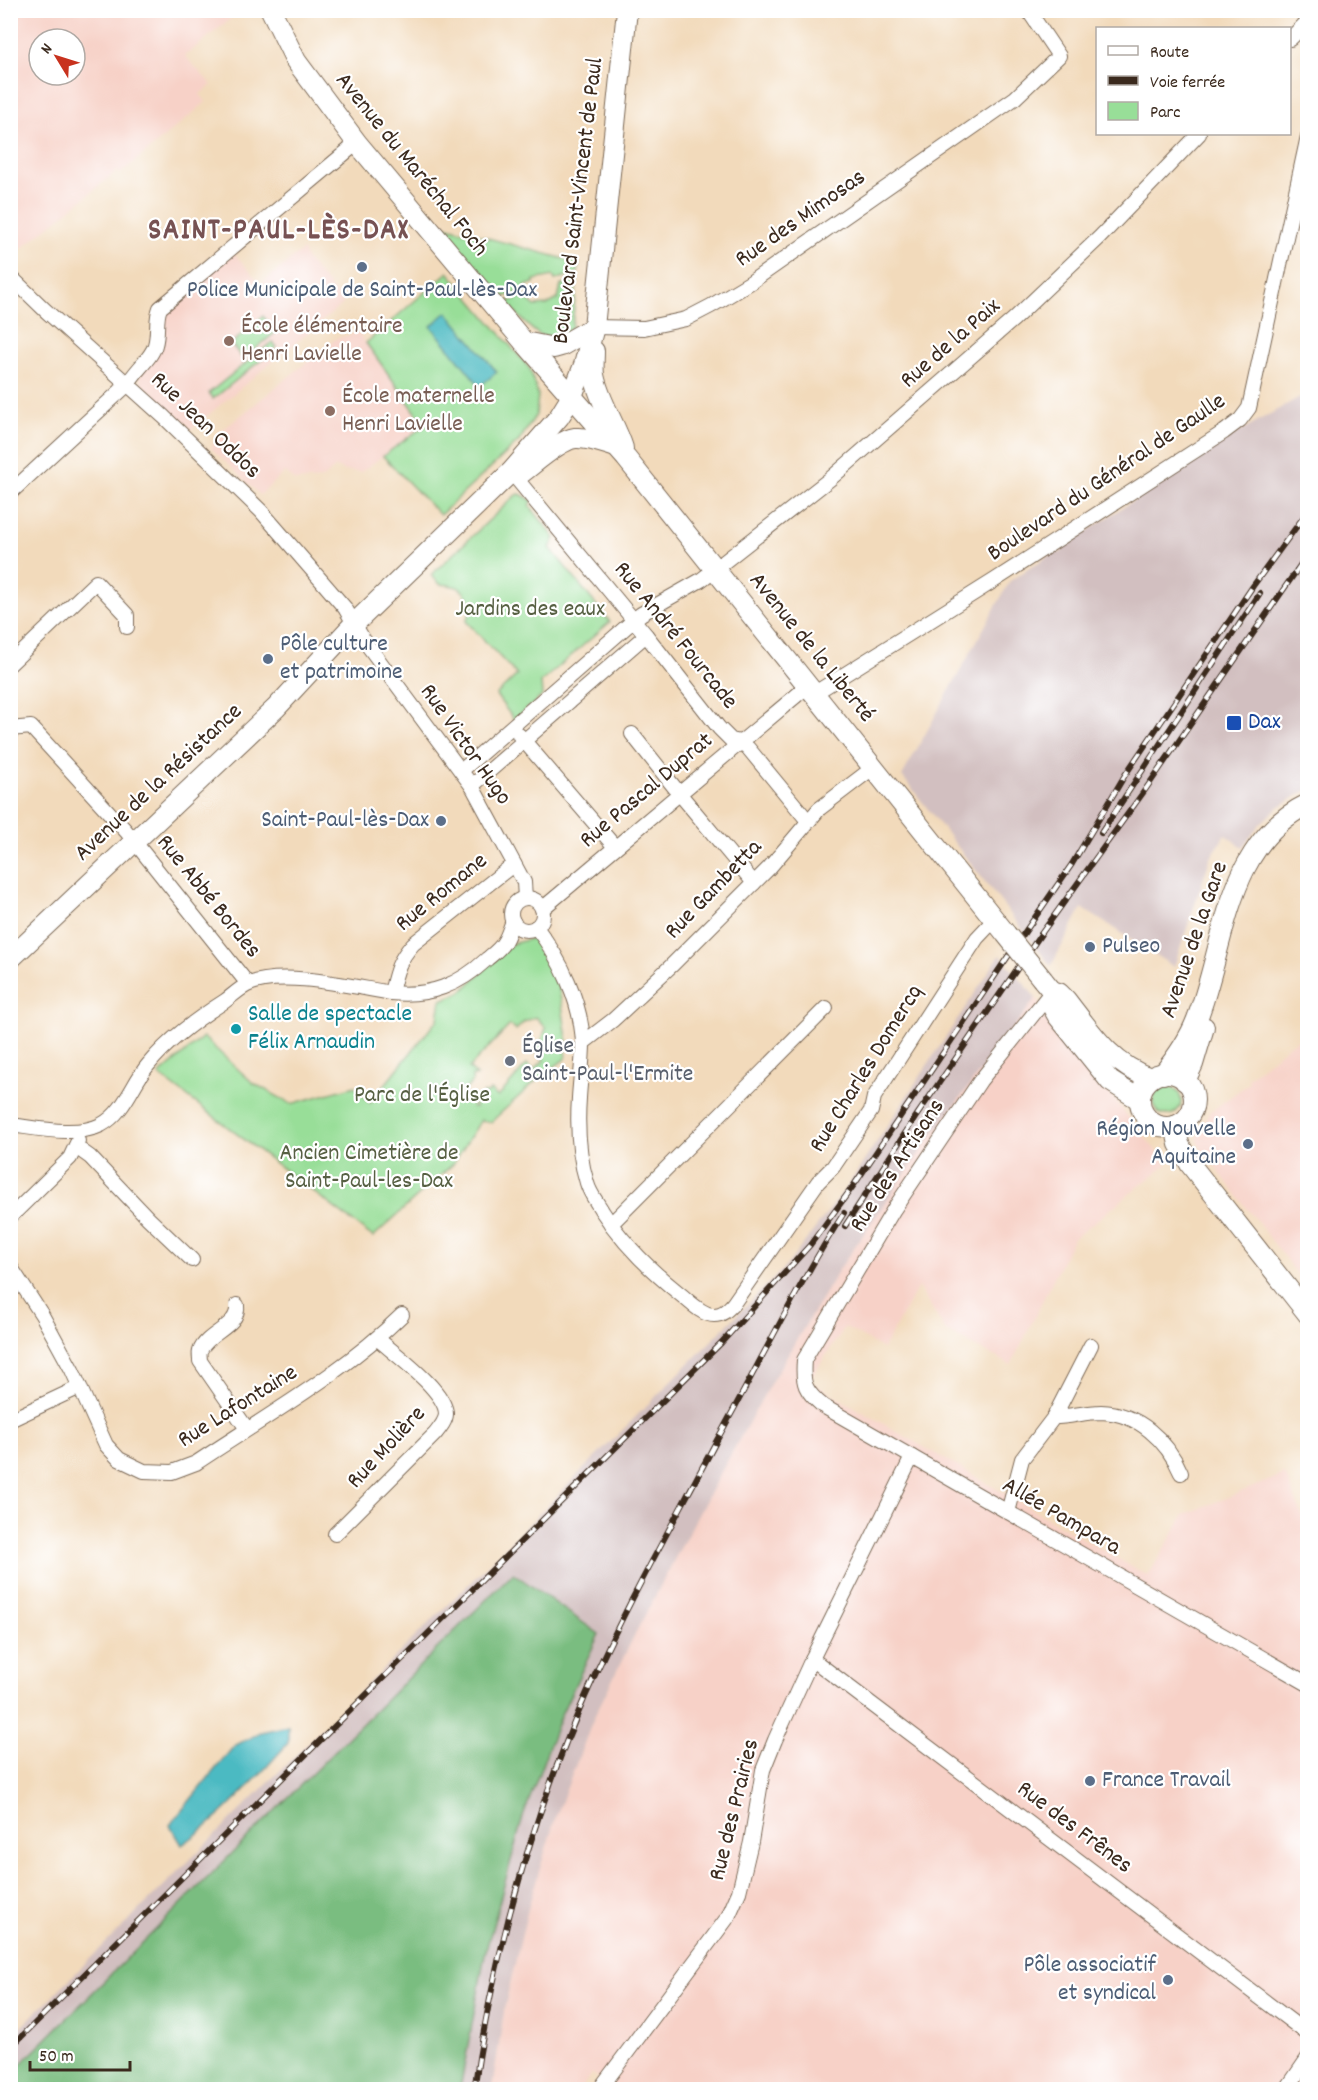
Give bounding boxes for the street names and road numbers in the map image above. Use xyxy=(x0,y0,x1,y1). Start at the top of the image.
street label: Boulevard Saint-Vincent de Paul xyxy=(545,56,613,346)
street label: Avenue du Maréchal Foch xyxy=(326,66,496,264)
street label: Rue des Mimosas xyxy=(729,161,873,277)
street label: Rue de la Paix xyxy=(893,291,1009,397)
street label: Rue Jean Oddos xyxy=(142,364,268,488)
street label: Boulevard du Général de Gaulle xyxy=(981,385,1233,571)
street label: Rue André Fourcade xyxy=(605,555,745,717)
street label: Avenue de la Liberté xyxy=(740,566,882,730)
street label: Rue Victor Hugo xyxy=(411,677,519,813)
street label: Avenue de la Résistance xyxy=(67,696,251,870)
street label: Rue Pascal Duprat xyxy=(573,725,721,857)
street label: Rue Abbé Bordes xyxy=(147,828,269,966)
street label: Rue Gambetta xyxy=(657,832,771,948)
street label: Rue Romane xyxy=(389,845,495,941)
street label: Avenue de la Gare xyxy=(1152,857,1238,1023)
street label: Rue Charles Domercq xyxy=(802,978,932,1160)
street label: Rue des Artisans xyxy=(842,1092,954,1240)
street label: Rue Lafontaine xyxy=(172,1357,304,1457)
street label: Rue Molière xyxy=(340,1399,434,1497)
street label: Allée Pampara xyxy=(995,1469,1127,1565)
street label: Rue des Prairies xyxy=(701,1736,769,1884)
street label: Rue des Frênes xyxy=(1009,1773,1139,1883)

